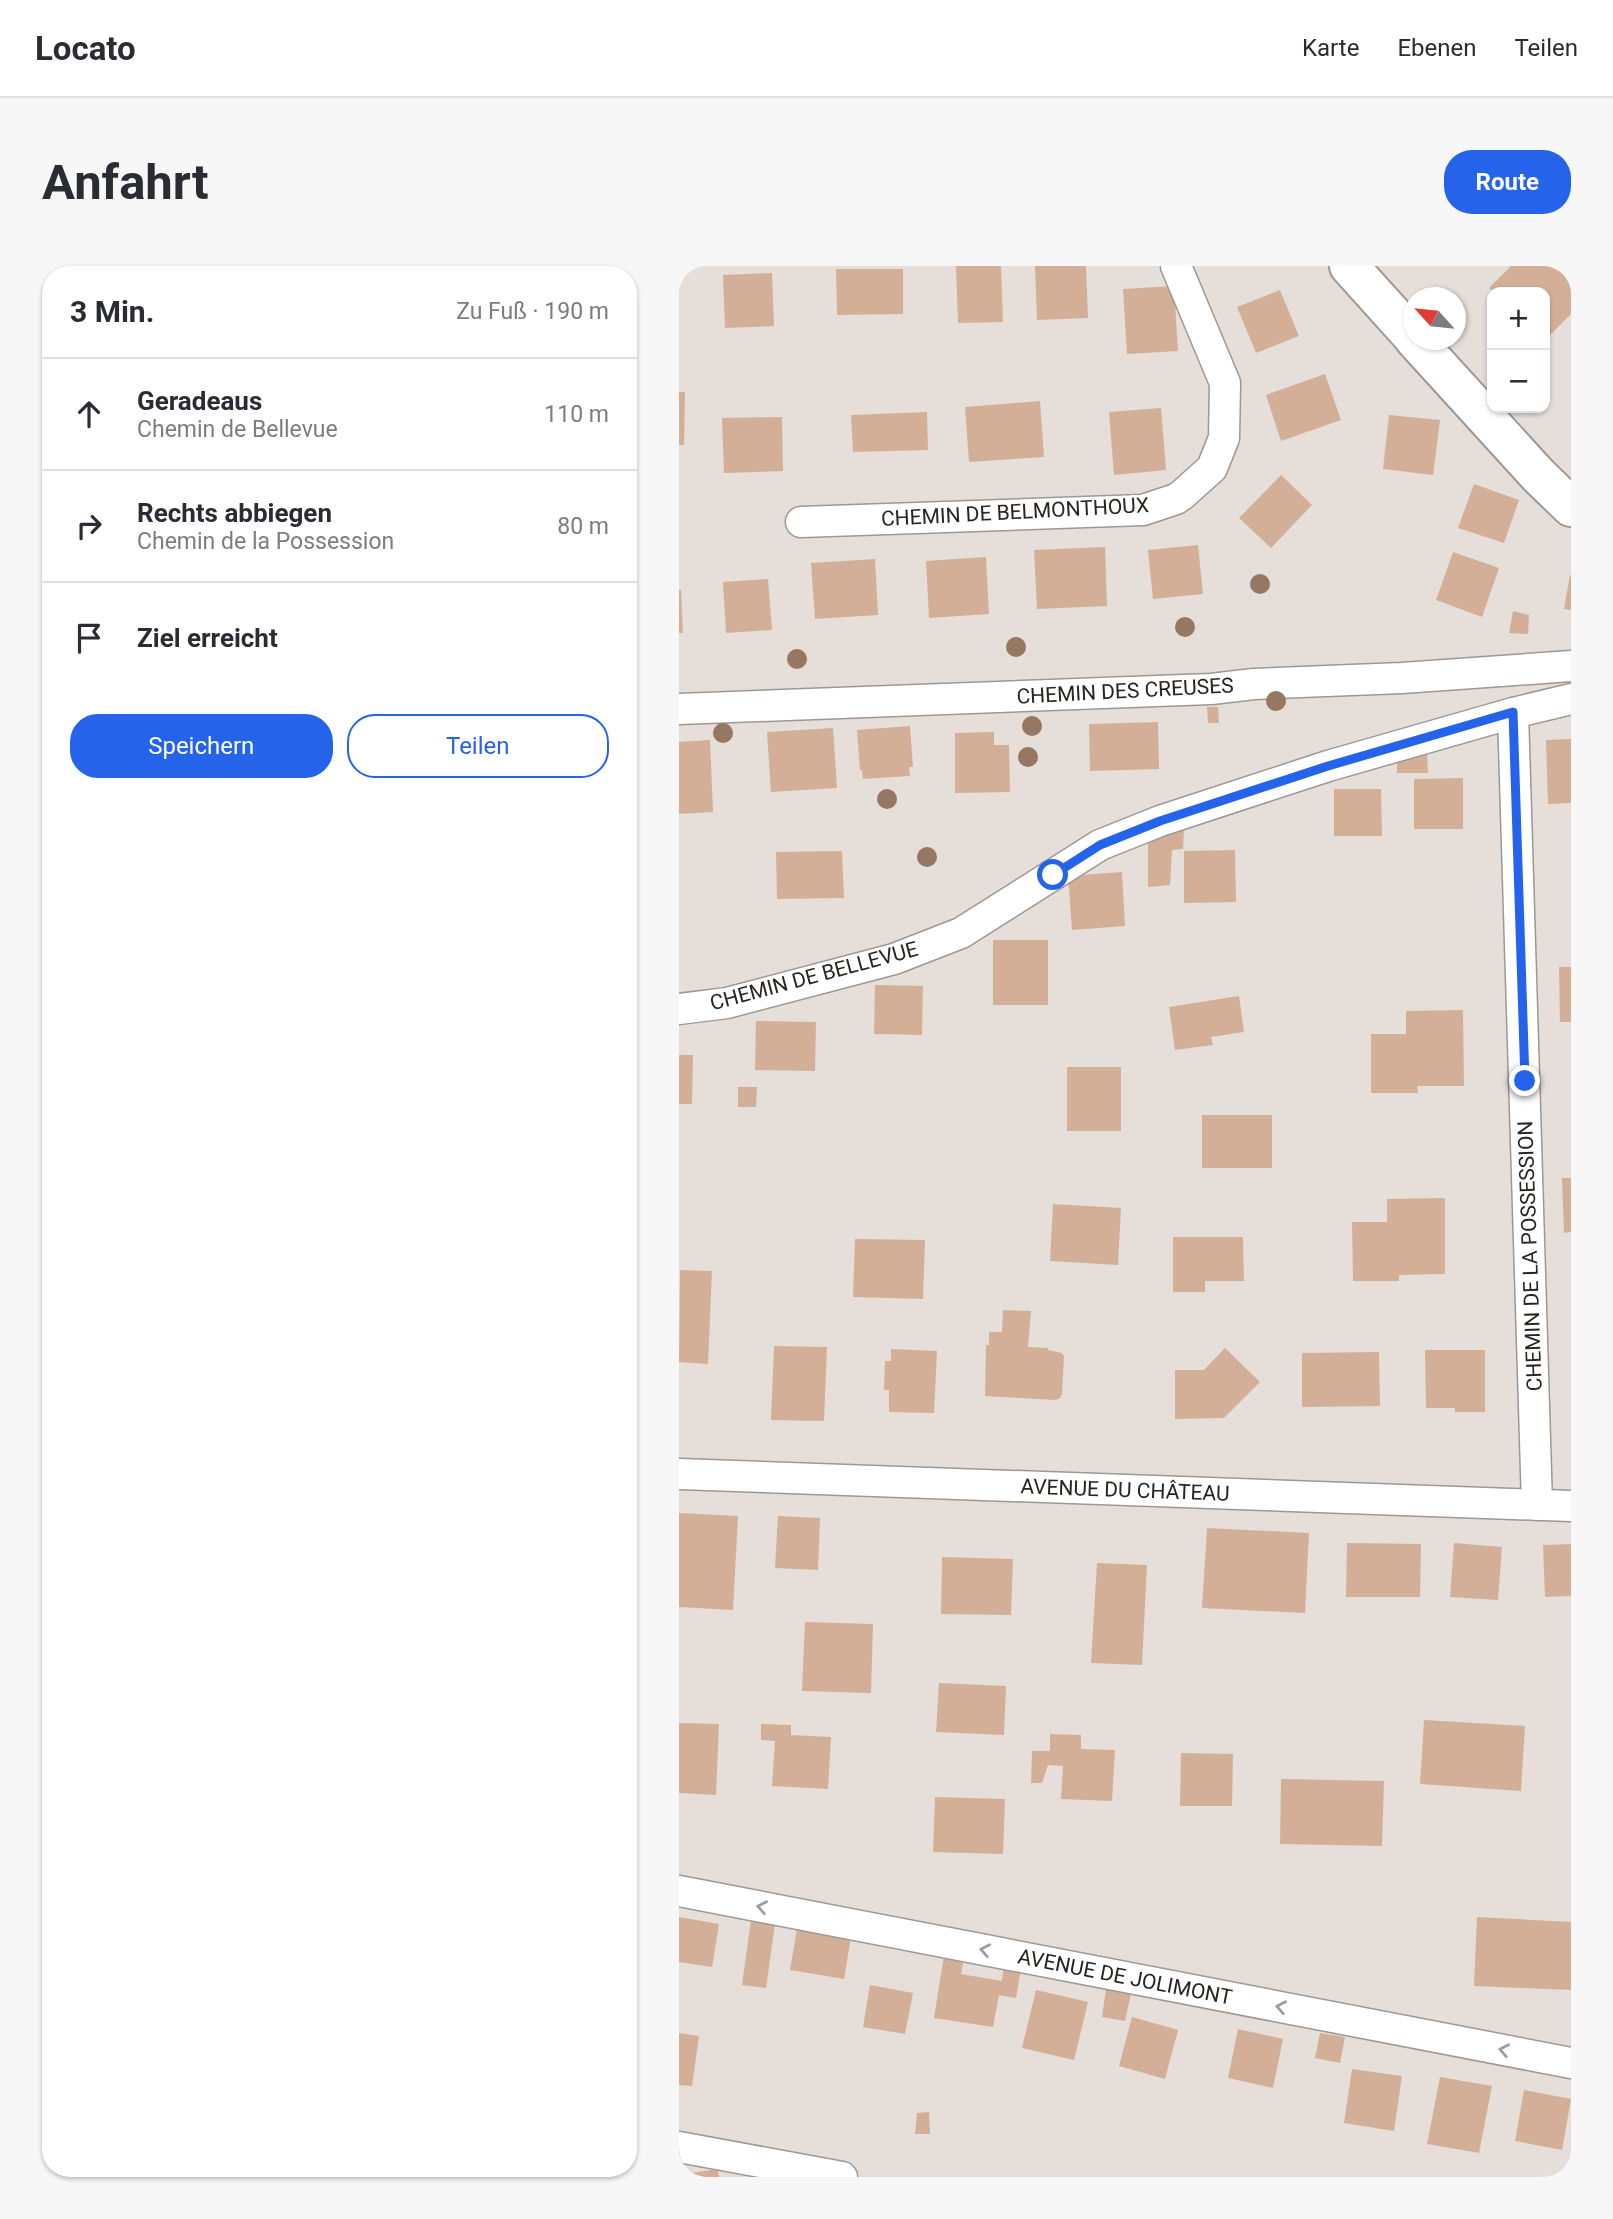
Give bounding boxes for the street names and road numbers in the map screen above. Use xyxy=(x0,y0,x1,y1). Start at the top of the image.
street label: CHEMIN DE BELMONTHOUX xyxy=(880,493,1150,531)
street label: CHEMIN DES CREUSES xyxy=(1016,673,1234,709)
street label: CHEMIN DE BELLEVUE xyxy=(707,937,921,1015)
street label: CHEMIN DE LA POSSESSION xyxy=(1513,1120,1547,1392)
street label: AVENUE DU CHÂTEAU xyxy=(1020,1474,1230,1506)
street label: AVENUE DE JOLIMONT xyxy=(1016,1944,1235,2010)

